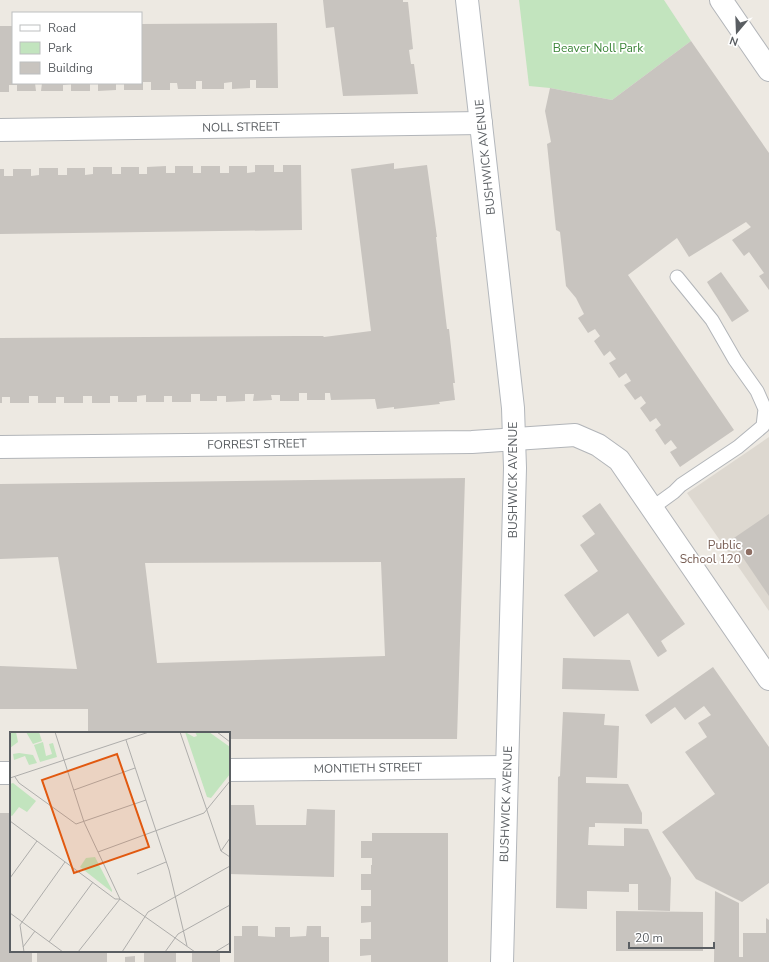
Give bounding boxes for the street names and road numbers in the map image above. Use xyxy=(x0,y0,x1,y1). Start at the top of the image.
street label: BUSHWICK AVENUE xyxy=(471,98,499,216)
street label: NOLL STREET xyxy=(202,118,281,136)
street label: BUSHWICK AVENUE xyxy=(505,422,521,538)
street label: FORREST STREET xyxy=(207,435,308,453)
street label: BUSHWICK AVENUE xyxy=(496,746,516,862)
street label: MONTIETH STREET xyxy=(314,759,423,777)

